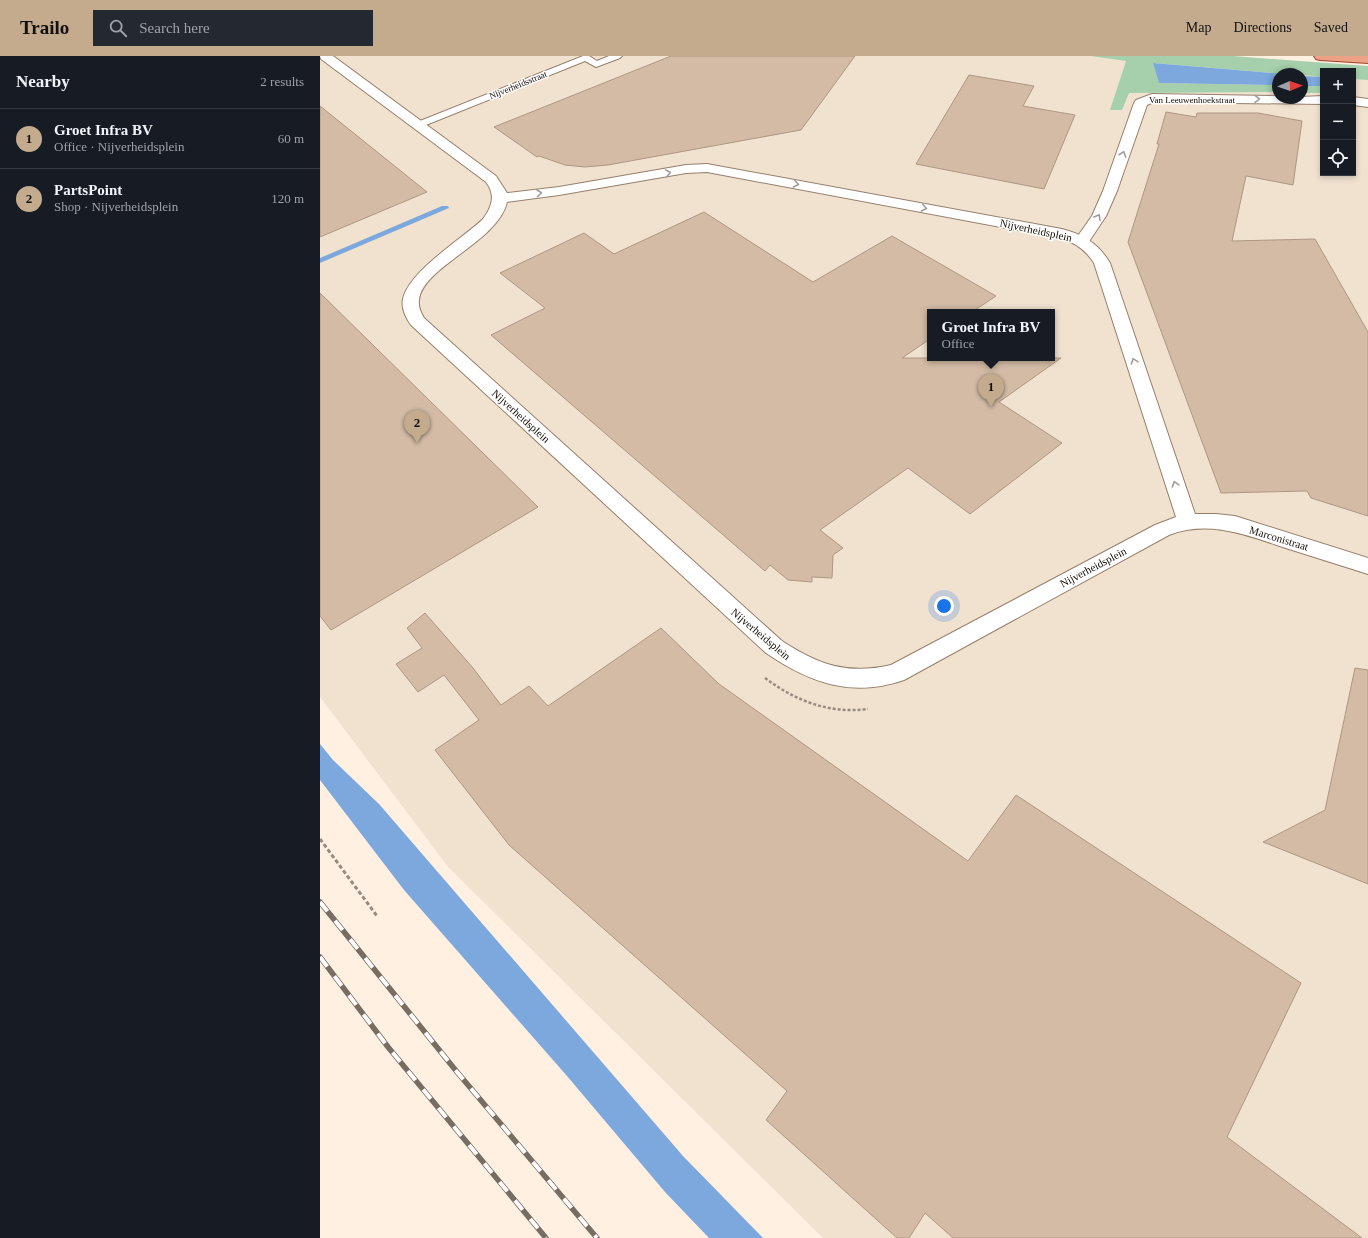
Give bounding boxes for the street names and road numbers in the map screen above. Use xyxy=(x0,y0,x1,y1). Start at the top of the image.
street label: Nijverheidsstraat xyxy=(488,69,549,101)
street label: Van Leeuwenhoekstraat xyxy=(1149,95,1236,105)
street label: Nijverheidsplein xyxy=(999,217,1074,244)
street label: Nijverheidsplein xyxy=(490,387,553,445)
street label: Marconistraat xyxy=(1248,523,1310,553)
street label: Nijverheidsplein xyxy=(1058,544,1129,590)
street label: Nijverheidsplein xyxy=(729,606,793,662)

